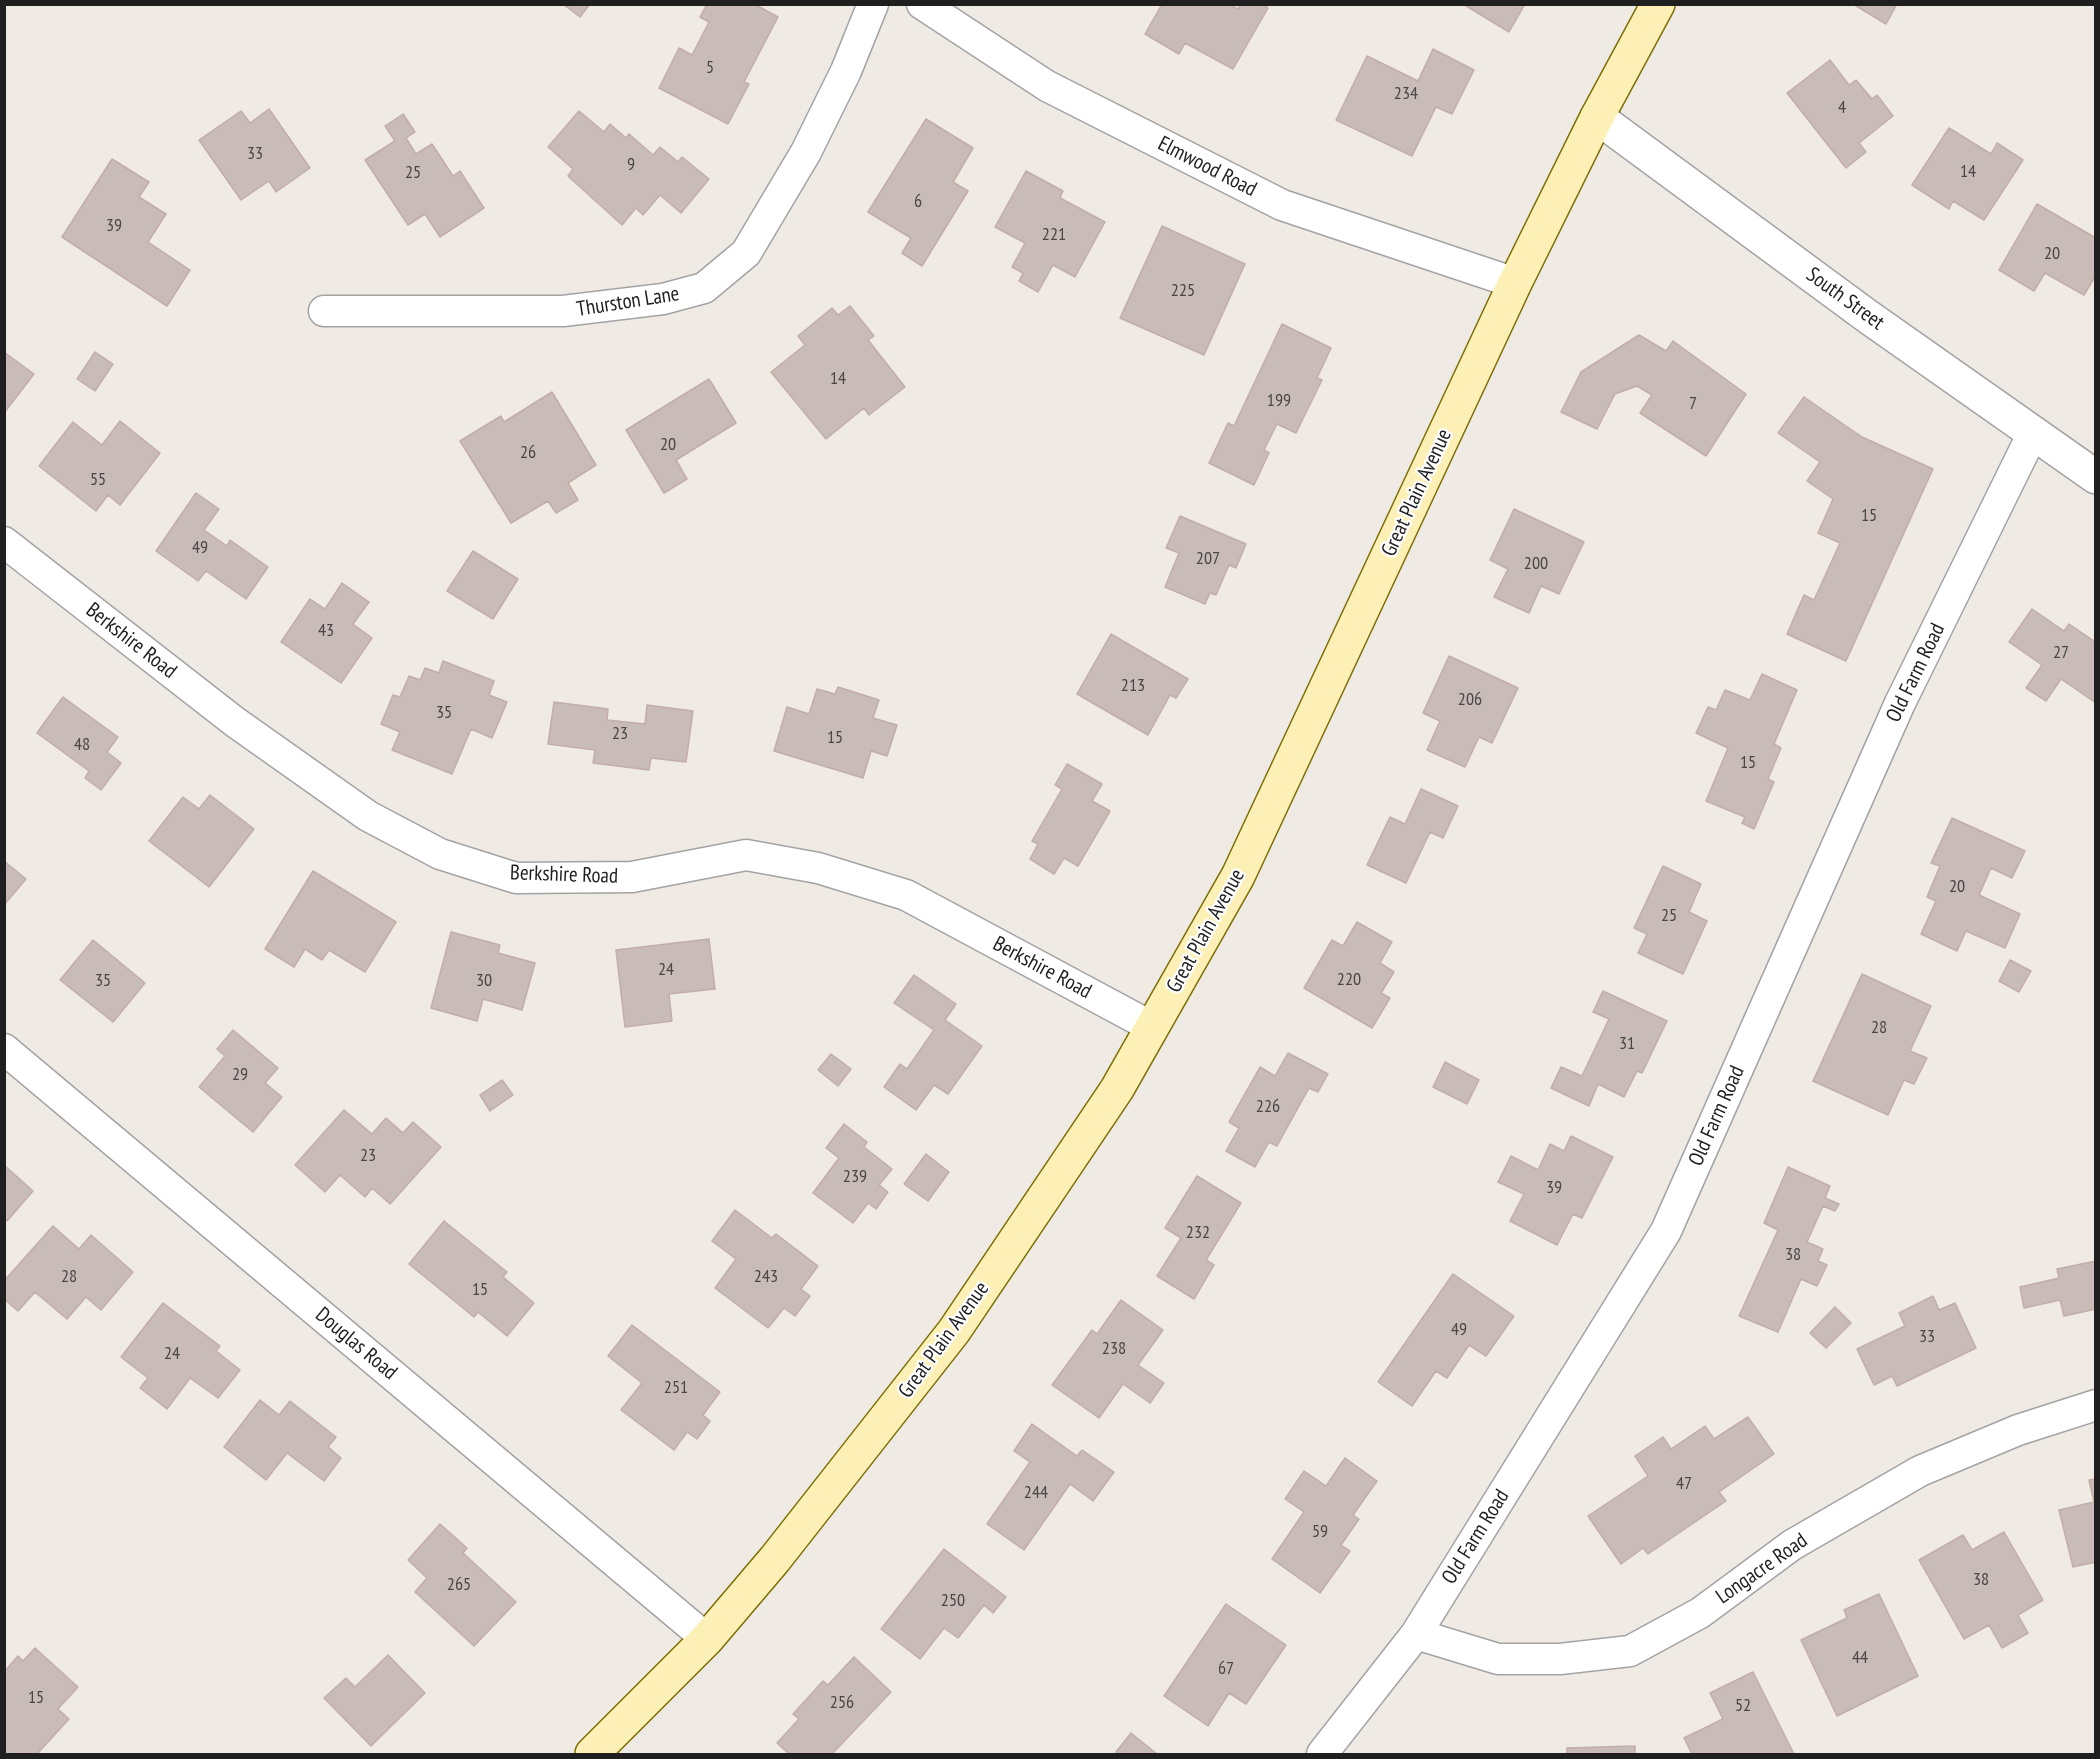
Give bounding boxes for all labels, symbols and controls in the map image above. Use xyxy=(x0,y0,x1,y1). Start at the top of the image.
house number: 5 xyxy=(706,57,714,79)
house number: 234 xyxy=(1394,83,1418,105)
house number: 4 xyxy=(1838,97,1846,119)
street label: Elmwood Road xyxy=(1153,131,1261,203)
house number: 33 xyxy=(247,143,263,165)
house number: 9 xyxy=(627,154,635,176)
house number: 14 xyxy=(1960,161,1976,183)
house number: 25 xyxy=(405,162,421,184)
house number: 6 xyxy=(914,191,922,213)
house number: 39 xyxy=(106,215,122,237)
house number: 221 xyxy=(1042,224,1066,246)
house number: 20 xyxy=(2044,243,2060,265)
street label: South Street xyxy=(1801,262,1889,336)
house number: 225 xyxy=(1171,280,1195,302)
street label: Thurston Lane xyxy=(575,281,681,323)
house number: 14 xyxy=(830,368,846,390)
house number: 199 xyxy=(1267,390,1291,412)
house number: 7 xyxy=(1689,393,1697,415)
street label: Great Plain Avenue xyxy=(1377,425,1457,561)
house number: 20 xyxy=(660,434,676,456)
house number: 26 xyxy=(520,442,536,464)
house number: 55 xyxy=(90,469,106,491)
house number: 15 xyxy=(1861,505,1877,527)
house number: 49 xyxy=(192,537,208,559)
house number: 207 xyxy=(1196,548,1220,570)
house number: 200 xyxy=(1524,553,1548,575)
street label: Berkshire Road xyxy=(81,598,181,684)
house number: 43 xyxy=(318,620,334,642)
street label: Old Farm Road xyxy=(1881,620,1951,726)
house number: 27 xyxy=(2053,642,2069,664)
house number: 213 xyxy=(1121,675,1145,697)
house number: 206 xyxy=(1458,689,1482,711)
house number: 35 xyxy=(436,702,452,724)
house number: 23 xyxy=(612,723,628,745)
house number: 15 xyxy=(827,727,843,749)
house number: 48 xyxy=(74,734,90,756)
house number: 15 xyxy=(1740,752,1756,774)
street label: Berkshire Road xyxy=(510,861,618,889)
street label: Great Plain Avenue xyxy=(1162,865,1250,997)
house number: 20 xyxy=(1949,876,1965,898)
house number: 25 xyxy=(1661,905,1677,927)
street label: Berkshire Road xyxy=(988,932,1096,1004)
house number: 24 xyxy=(658,959,674,981)
house number: 220 xyxy=(1337,969,1361,991)
house number: 35 xyxy=(95,970,111,992)
house number: 30 xyxy=(476,970,492,992)
house number: 28 xyxy=(1871,1017,1887,1039)
house number: 31 xyxy=(1619,1033,1635,1055)
street label: Old Farm Road xyxy=(1684,1062,1750,1170)
house number: 29 xyxy=(232,1064,248,1086)
house number: 226 xyxy=(1256,1096,1280,1118)
house number: 23 xyxy=(360,1145,376,1167)
house number: 239 xyxy=(843,1166,867,1188)
house number: 39 xyxy=(1546,1177,1562,1199)
house number: 232 xyxy=(1186,1222,1210,1244)
house number: 38 xyxy=(1785,1244,1801,1266)
house number: 28 xyxy=(61,1266,77,1288)
house number: 243 xyxy=(754,1266,778,1288)
street label: Great Plain Avenue xyxy=(893,1277,995,1403)
house number: 15 xyxy=(472,1279,488,1301)
street label: Douglas Road xyxy=(310,1303,402,1385)
house number: 49 xyxy=(1451,1319,1467,1341)
house number: 33 xyxy=(1919,1326,1935,1348)
house number: 238 xyxy=(1102,1338,1126,1360)
house number: 24 xyxy=(164,1343,180,1365)
house number: 251 xyxy=(664,1377,688,1399)
house number: 47 xyxy=(1676,1473,1692,1495)
house number: 244 xyxy=(1024,1482,1048,1504)
street label: Old Farm Road xyxy=(1437,1485,1515,1589)
house number: 59 xyxy=(1312,1521,1328,1543)
street label: Longacre Road xyxy=(1711,1528,1813,1610)
house number: 38 xyxy=(1973,1569,1989,1591)
house number: 265 xyxy=(447,1574,471,1596)
house number: 250 xyxy=(941,1590,965,1612)
house number: 44 xyxy=(1852,1647,1868,1669)
house number: 67 xyxy=(1218,1658,1234,1680)
house number: 15 xyxy=(28,1687,44,1709)
house number: 256 xyxy=(830,1692,854,1714)
house number: 52 xyxy=(1735,1695,1751,1717)

